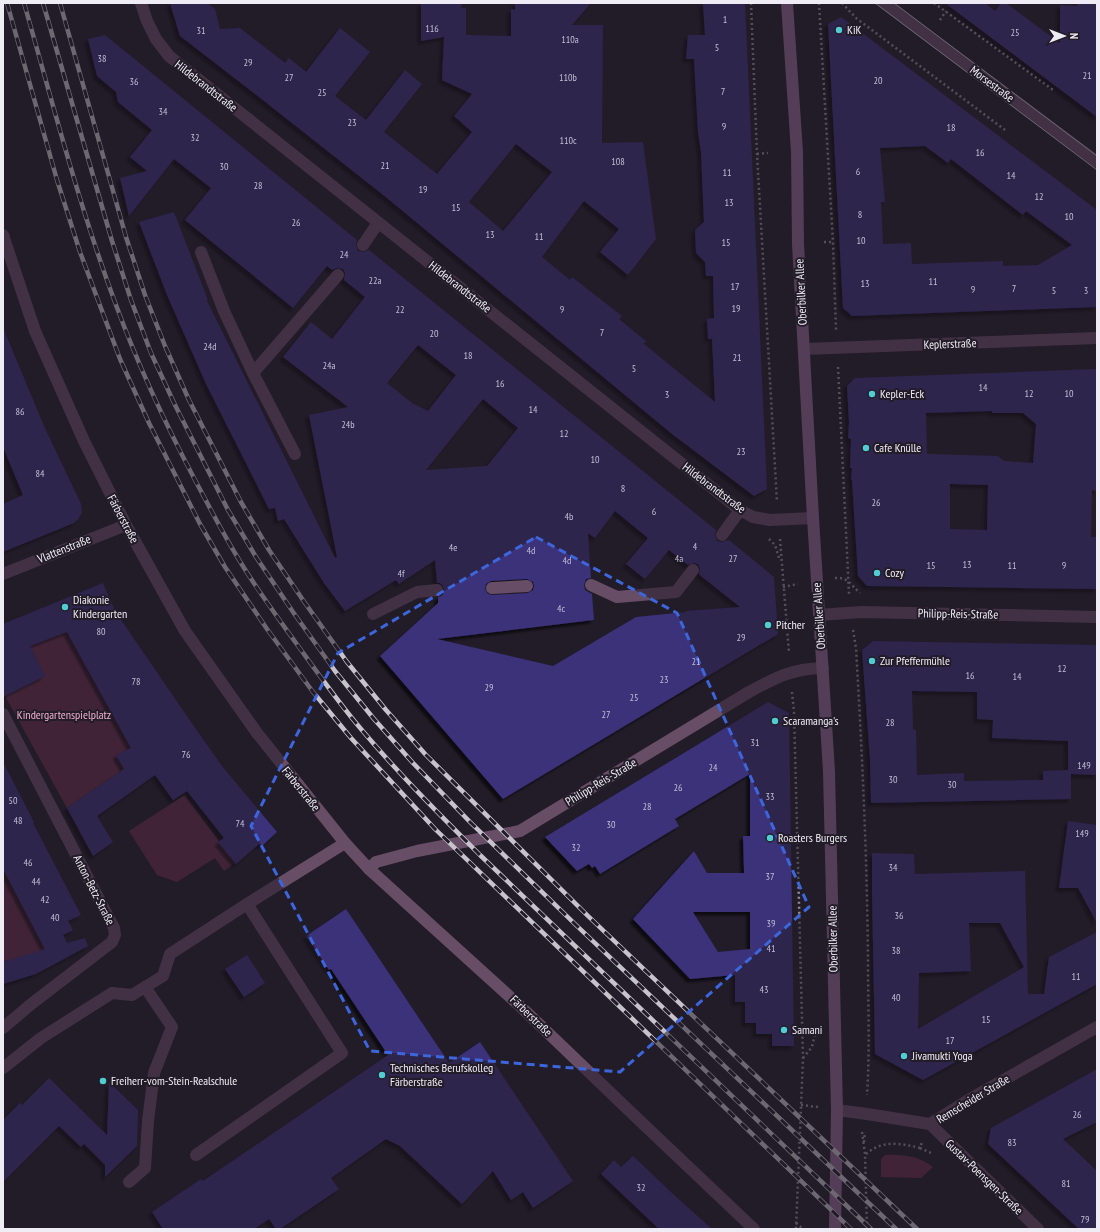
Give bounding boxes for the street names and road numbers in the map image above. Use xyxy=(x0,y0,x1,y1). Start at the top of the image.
street label: Hildebrandtstraße xyxy=(172,57,241,115)
street label: Morsestraße xyxy=(967,62,1017,105)
street label: Hildebrandtstraße xyxy=(426,258,495,316)
street label: Oberbilker Allee xyxy=(791,258,810,326)
street label: Keplerstraße xyxy=(923,335,977,352)
street label: Hildebrandtstraße xyxy=(680,459,749,516)
street label: Färberstraße xyxy=(104,492,142,546)
street label: Vlattenstraße xyxy=(34,531,93,566)
street label: Oberbilker Allee xyxy=(809,582,828,650)
street label: Philipp-Reis-Straße xyxy=(918,605,998,622)
street label: Philipp-Reis-Straße xyxy=(562,754,639,809)
street label: Färberstraße xyxy=(279,763,324,814)
street label: Anton-Betz-Straße xyxy=(70,852,119,927)
street label: Oberbilker Allee xyxy=(824,905,841,973)
street label: Färberstraße xyxy=(507,992,556,1039)
street label: Remscheider Straße xyxy=(933,1071,1012,1126)
street label: Gustav-Poensgen-Straße xyxy=(942,1136,1026,1218)

